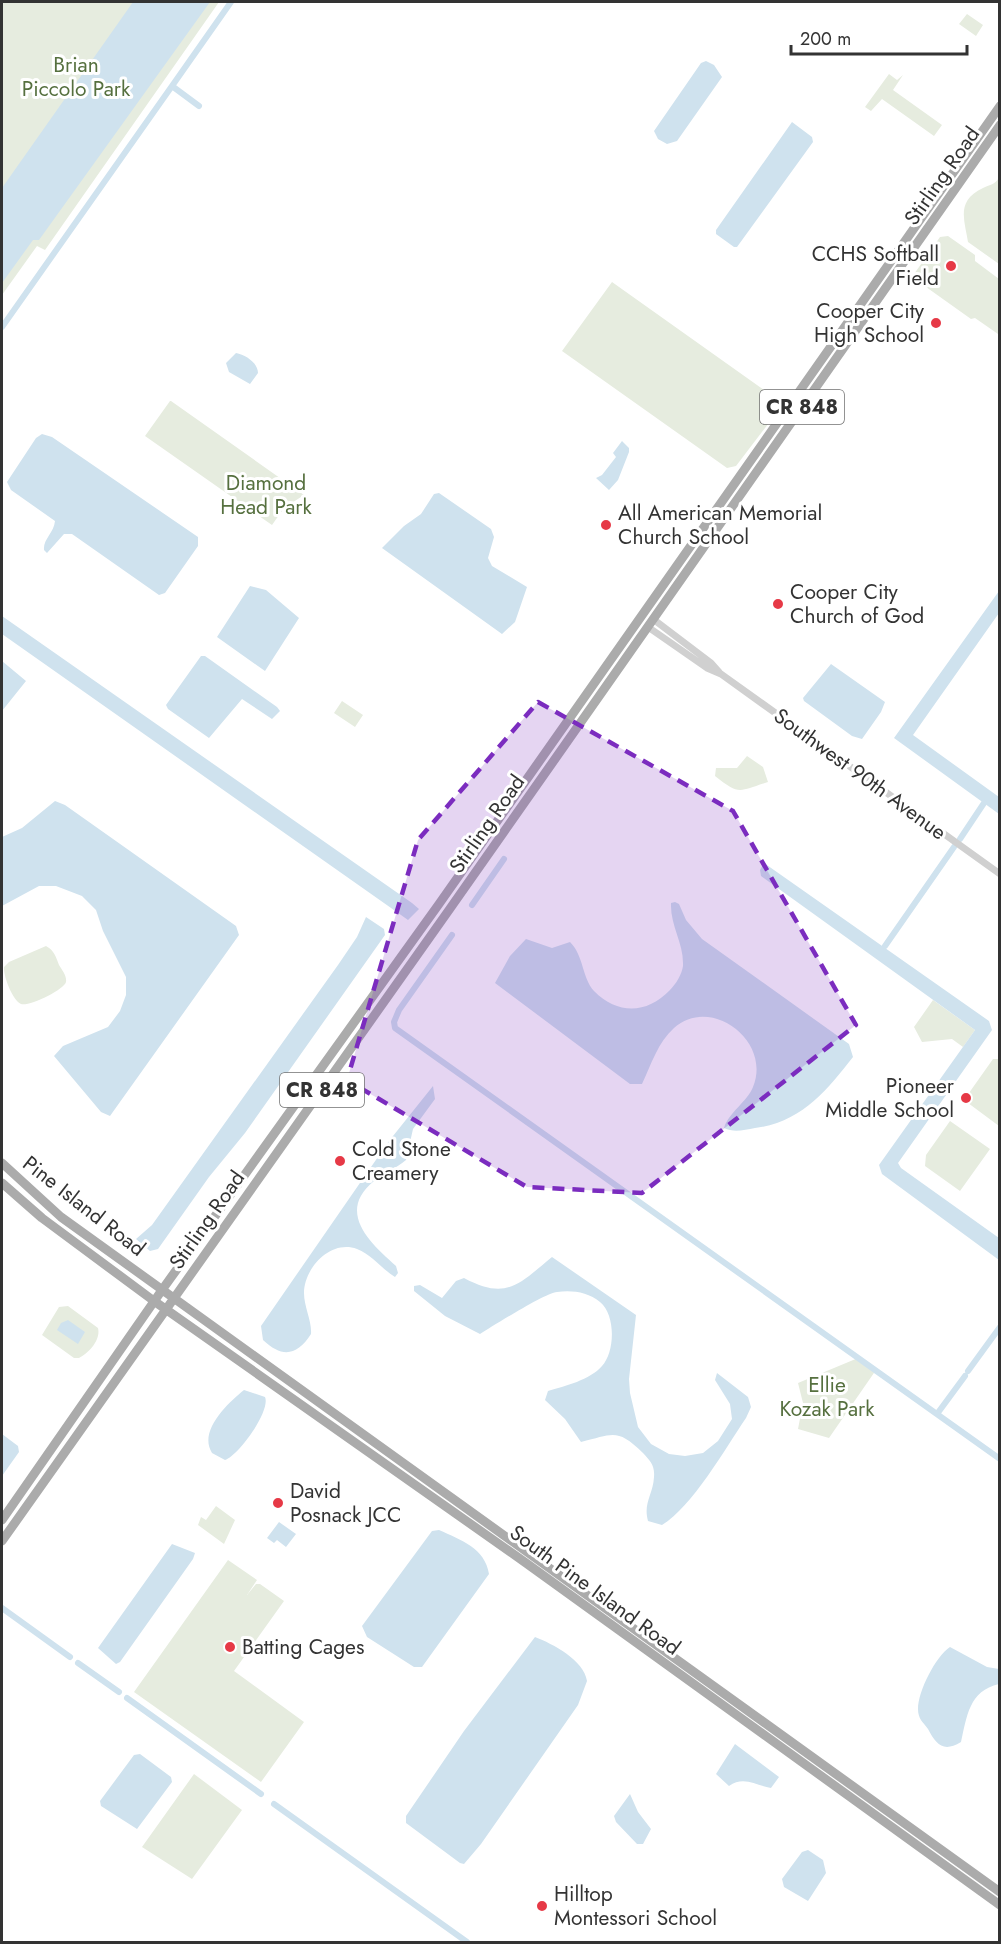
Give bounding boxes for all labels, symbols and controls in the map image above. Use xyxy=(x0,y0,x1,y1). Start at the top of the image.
scale bar xyxy=(791,18,966,56)
text: 200 m xyxy=(800,26,851,52)
park label: Brian Piccolo Park xyxy=(22,50,131,104)
street label: Stirling Road xyxy=(897,121,987,231)
place label: CCHS Softball Field xyxy=(812,239,939,293)
marker: CCHS Softball Field xyxy=(944,259,958,273)
place label: Cooper City High School xyxy=(814,296,925,350)
marker: Cooper City High School xyxy=(929,316,943,330)
road number: CR 848 xyxy=(760,390,844,424)
park label: Diamond Head Park xyxy=(220,468,313,522)
place label: All American Memorial Church School xyxy=(618,498,822,552)
marker: All American Memorial Church School xyxy=(599,518,613,532)
place label: Cooper City Church of God xyxy=(790,577,924,631)
marker: Cooper City Church of God xyxy=(771,597,785,611)
street label: Southwest 90th Avenue xyxy=(767,701,953,847)
street label: Stirling Road xyxy=(442,769,532,879)
place label: Pioneer Middle School xyxy=(825,1071,955,1125)
road number: CR 848 xyxy=(280,1073,364,1107)
marker: Pioneer Middle School xyxy=(959,1091,973,1105)
place label: Cold Stone Creamery xyxy=(352,1134,451,1188)
street label: Pine Island Road xyxy=(16,1149,152,1263)
marker: Cold Stone Creamery xyxy=(333,1154,347,1168)
street label: Stirling Road xyxy=(162,1165,252,1275)
park label: Ellie Kozak Park xyxy=(779,1370,875,1424)
place label: David Posnack JCC xyxy=(290,1476,401,1530)
marker: David Posnack JCC xyxy=(271,1496,285,1510)
street label: South Pine Island Road xyxy=(503,1518,687,1662)
place label: Batting Cages xyxy=(242,1632,364,1662)
marker: Batting Cages xyxy=(223,1640,237,1654)
place label: Hilltop Montessori School xyxy=(554,1879,717,1933)
marker: Hilltop Montessori School xyxy=(535,1899,549,1913)

